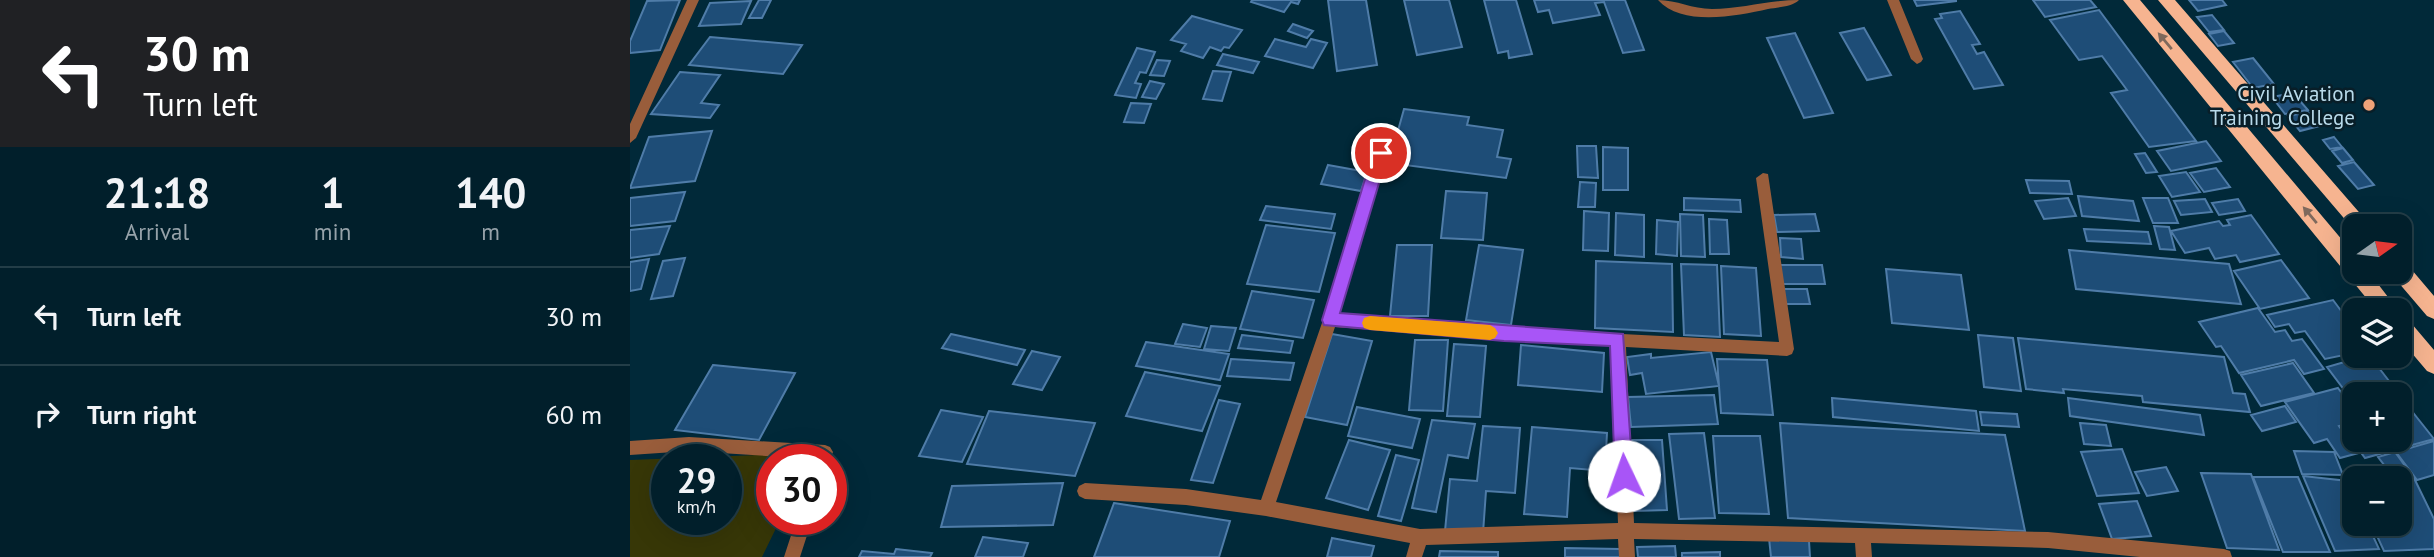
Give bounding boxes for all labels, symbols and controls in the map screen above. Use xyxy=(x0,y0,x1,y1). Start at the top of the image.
text: 30 m xyxy=(143,21,250,85)
icon: left xyxy=(28,28,119,119)
one-way arrow xyxy=(2158,32,2173,49)
place label: Civil Aviation Training College xyxy=(2210,80,2355,131)
text: Turn left xyxy=(143,83,258,125)
marker: Civil Aviation Training College xyxy=(2361,97,2377,113)
pin xyxy=(1351,123,1411,183)
icon: arrive xyxy=(1362,134,1400,172)
text: 21:18 xyxy=(104,165,210,220)
text: 1 xyxy=(321,165,344,220)
text: 140 xyxy=(455,165,526,220)
one-way arrow xyxy=(2303,207,2318,225)
north arrow xyxy=(2342,214,2412,284)
map controls xyxy=(2342,214,2412,536)
text: Arrival xyxy=(125,217,189,246)
text: min xyxy=(314,217,351,246)
text: m xyxy=(481,217,500,246)
icon: left xyxy=(28,297,66,335)
button: layers xyxy=(2342,298,2412,368)
text: Turn left xyxy=(87,300,181,333)
text: 30 m xyxy=(546,300,602,333)
button: + xyxy=(2342,382,2412,452)
icon: right xyxy=(28,395,66,433)
text: Turn right xyxy=(87,398,196,431)
text: 60 m xyxy=(546,398,602,431)
position arrow xyxy=(1587,439,1661,513)
speed limit sign: 30 xyxy=(756,444,847,535)
text: 29 xyxy=(677,457,716,503)
button: − xyxy=(2342,466,2412,536)
text: km/h xyxy=(677,495,716,518)

